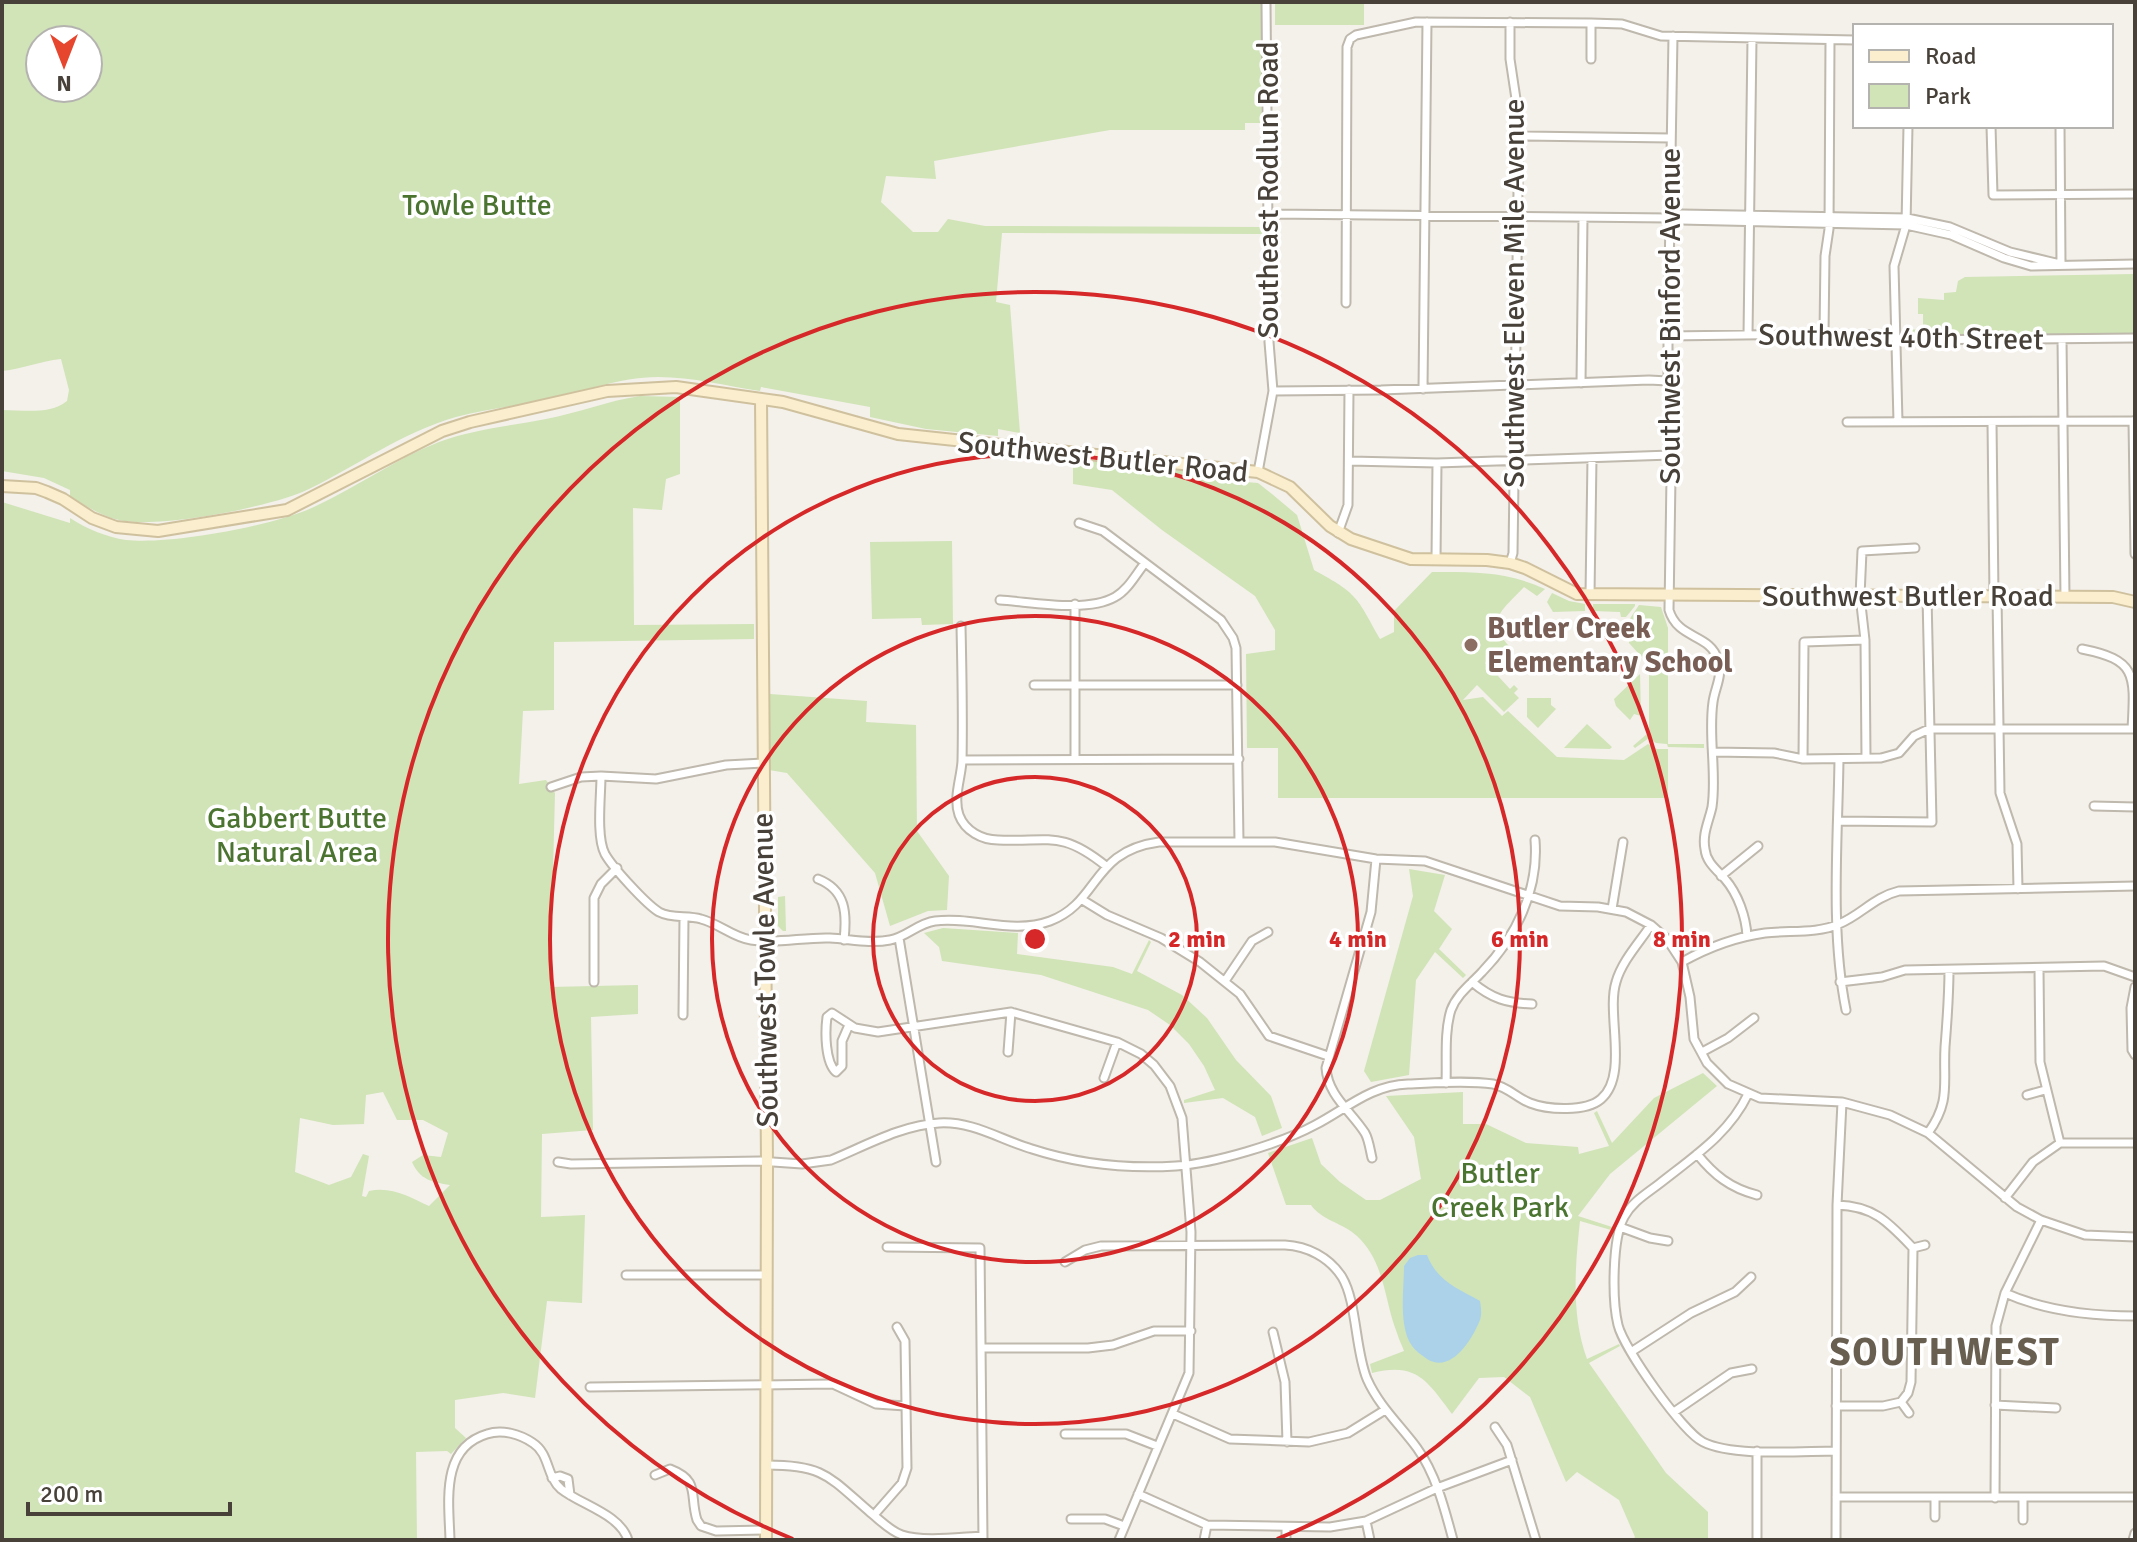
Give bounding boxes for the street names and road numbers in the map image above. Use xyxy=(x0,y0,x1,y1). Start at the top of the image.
street label: Southeast Rodlun Road xyxy=(1250,41,1287,339)
street label: Southwest Eleven Mile Avenue xyxy=(1496,98,1533,488)
street label: Southwest Binford Avenue xyxy=(1652,148,1689,484)
street label: Southwest 40th Street xyxy=(1758,317,2044,358)
street label: Southwest Butler Road xyxy=(956,424,1250,491)
street label: Southwest Butler Road xyxy=(1762,578,2054,615)
street label: Southwest Towle Avenue xyxy=(744,812,787,1128)

